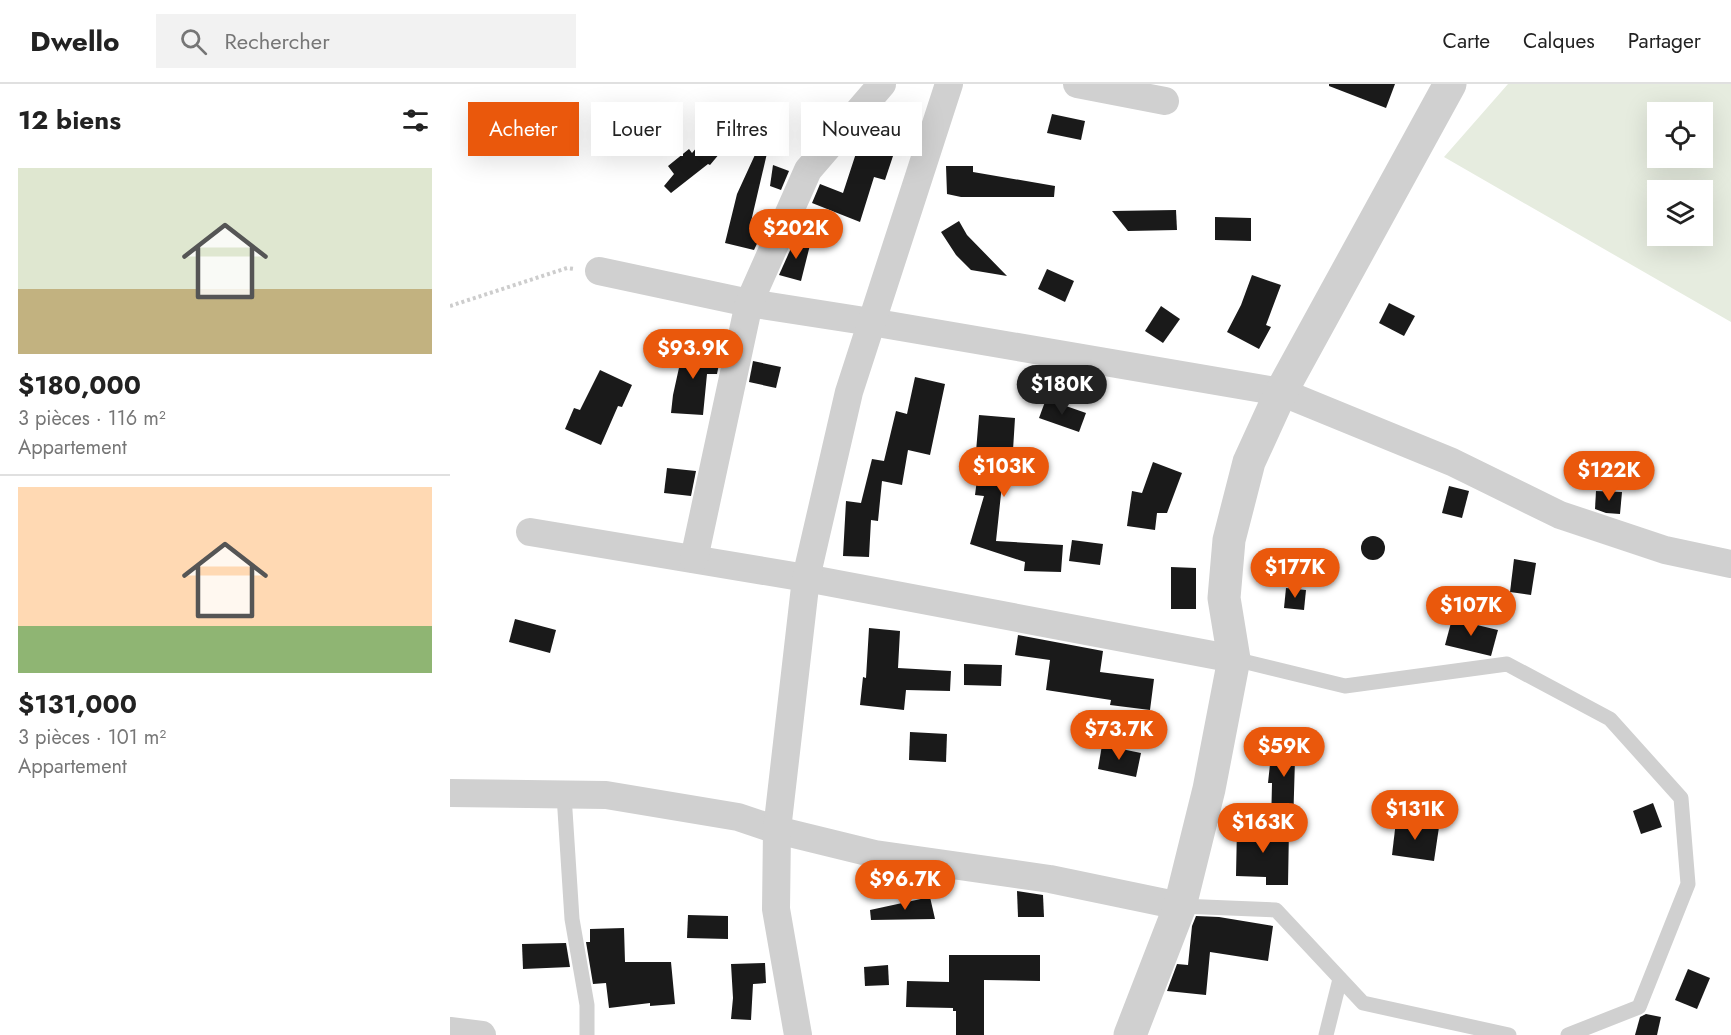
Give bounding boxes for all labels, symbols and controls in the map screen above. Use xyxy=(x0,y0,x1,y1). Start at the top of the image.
search box xyxy=(156,14,576,68)
text: Dwello xyxy=(30,21,120,62)
icon: search xyxy=(177,25,210,58)
text: Rechercher xyxy=(225,25,330,57)
text: Carte xyxy=(1443,26,1490,56)
text: Calques xyxy=(1523,26,1595,56)
text: Partager xyxy=(1628,26,1701,56)
text: 12 biens xyxy=(18,101,121,139)
chip: Acheter xyxy=(468,102,579,156)
chip: Louer xyxy=(591,102,683,156)
chip: Filtres xyxy=(695,102,789,156)
chip: Nouveau xyxy=(801,102,922,156)
map controls xyxy=(1647,102,1713,246)
button: locate xyxy=(1647,102,1713,168)
icon: filters xyxy=(399,104,432,137)
button: layers xyxy=(1647,180,1713,246)
icon: home xyxy=(171,207,279,315)
pin: $202K xyxy=(754,209,838,260)
text: $202K xyxy=(763,214,829,243)
pin: $93.9K xyxy=(644,329,742,380)
text: $93.9K xyxy=(657,334,729,363)
pin: $180K xyxy=(1020,365,1104,416)
text: $180,000 xyxy=(18,366,141,404)
text: $180K xyxy=(1031,370,1093,399)
text: 3 pièces · 116 m² xyxy=(18,404,166,433)
text: Appartement xyxy=(18,433,127,462)
pin: $103K xyxy=(962,447,1046,498)
pin: $122K xyxy=(1567,451,1651,502)
text: $103K xyxy=(973,452,1035,481)
text: $122K xyxy=(1578,456,1640,485)
icon: home xyxy=(171,526,279,634)
pin: $177K xyxy=(1253,548,1337,599)
text: $177K xyxy=(1265,553,1325,582)
pin: $107K xyxy=(1429,586,1513,637)
text: $107K xyxy=(1440,591,1502,620)
text: $131,000 xyxy=(18,685,137,723)
pin: $73.7K xyxy=(1070,710,1168,761)
text: $73.7K xyxy=(1084,715,1154,744)
text: 3 pièces · 101 m² xyxy=(18,723,166,752)
pin: $59K xyxy=(1248,727,1320,778)
text: $59K xyxy=(1258,732,1310,761)
text: Appartement xyxy=(18,752,127,781)
pin: $131K xyxy=(1373,790,1457,841)
text: $131K xyxy=(1385,795,1445,824)
pin: $163K xyxy=(1221,803,1305,854)
text: $163K xyxy=(1232,808,1294,837)
pin: $96.7K xyxy=(856,860,954,911)
text: $96.7K xyxy=(869,865,941,894)

